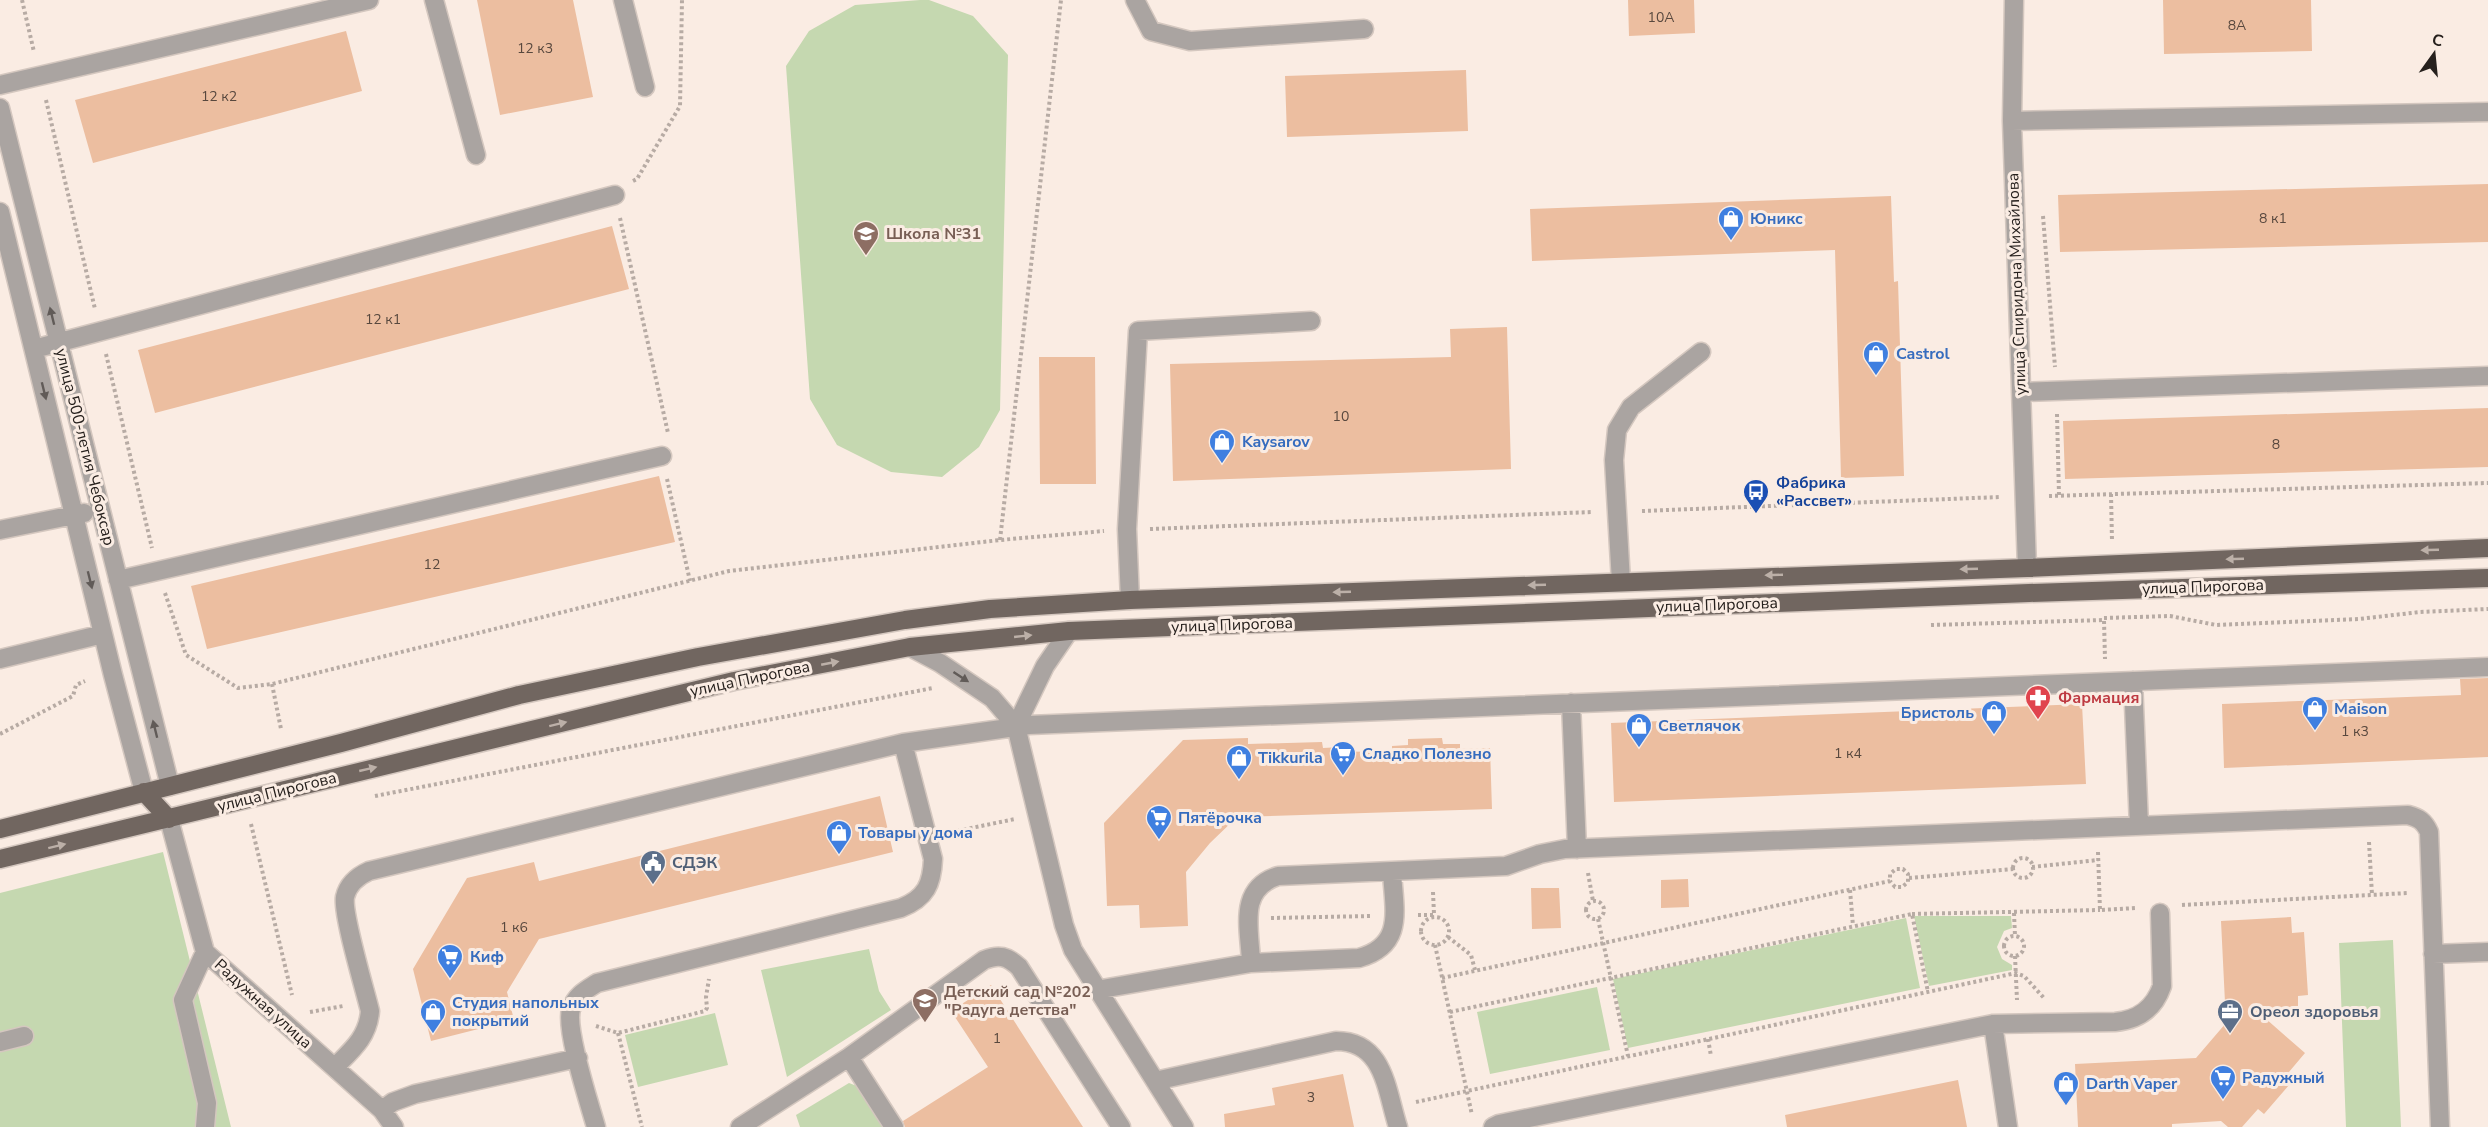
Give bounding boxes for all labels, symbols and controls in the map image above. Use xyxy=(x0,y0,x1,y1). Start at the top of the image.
house number: 10А xyxy=(1647,8,1675,27)
house number: 8А xyxy=(2228,16,2246,35)
north arrow xyxy=(2404,24,2464,84)
text: С xyxy=(2430,28,2446,53)
house number: 12 к3 xyxy=(517,39,553,58)
house number: 12 к2 xyxy=(201,87,237,106)
street label: улица Спиридона Михайлова xyxy=(2002,172,2032,396)
shop icon: Юникс xyxy=(1716,204,1746,242)
place label: Юникс xyxy=(1750,208,1803,230)
house number: 8 к1 xyxy=(2259,209,2287,228)
school or university icon: Школа №31 xyxy=(851,219,881,257)
place label: Школа №31 xyxy=(886,223,981,245)
one-way arrow xyxy=(46,306,56,325)
house number: 12 к1 xyxy=(365,310,401,329)
shop icon: Castrol xyxy=(1861,339,1891,377)
place label: Castrol xyxy=(1896,343,1950,365)
street label: улица 500-летия Чебоксар xyxy=(50,346,120,548)
one-way arrow xyxy=(39,382,49,400)
house number: 10 xyxy=(1333,407,1349,426)
shop icon: Kaysarov xyxy=(1207,427,1237,465)
place label: Kaysarov xyxy=(1242,431,1310,453)
house number: 8 xyxy=(2272,435,2280,454)
place label: Фабрика «Рассвет» xyxy=(1776,472,1852,512)
bus stop icon: Фабрика «Рассвет» xyxy=(1741,477,1771,515)
one-way arrow xyxy=(2420,546,2439,555)
one-way arrow xyxy=(2225,554,2244,563)
house number: 12 xyxy=(424,555,440,574)
one-way arrow xyxy=(1959,565,1978,574)
one-way arrow xyxy=(86,571,96,590)
one-way arrow xyxy=(1764,571,1783,580)
street label: улица Пирогова xyxy=(2142,574,2264,600)
one-way arrow xyxy=(1527,580,1546,589)
one-way arrow xyxy=(1332,587,1351,597)
street label: улица Пирогова xyxy=(1656,592,1778,618)
street label: улица Пирогова xyxy=(1171,612,1293,638)
one-way arrow xyxy=(1014,631,1033,641)
street label: улица Пирогова xyxy=(688,656,812,702)
one-way arrow xyxy=(821,658,840,667)
one-way arrow xyxy=(953,671,969,682)
pharmacy icon: Фармация xyxy=(2023,683,2053,721)
place label: Фармация xyxy=(2058,687,2140,709)
shop icon: Maison xyxy=(2300,694,2330,732)
shop icon: Бристоль xyxy=(1979,698,2009,736)
place label: Maison xyxy=(2334,698,2387,720)
place label: Бристоль xyxy=(1901,702,1974,724)
shop icon: Светлячок xyxy=(1624,711,1654,749)
place label: Светлячок xyxy=(1658,715,1741,737)
one-way arrow xyxy=(549,718,567,728)
one-way arrow xyxy=(150,720,159,738)
house number: 1 к3 xyxy=(2341,722,2369,741)
supermarket icon: Сладко Полезно xyxy=(1328,739,1358,777)
shop icon: Tikkurila xyxy=(1224,743,1254,781)
place label: Сладко Полезно xyxy=(1362,743,1491,765)
house number: 1 к4 xyxy=(1834,744,1862,763)
place label: Tikkurila xyxy=(1258,747,1323,769)
one-way arrow xyxy=(359,764,378,774)
street label: улица Пирогова xyxy=(215,767,339,817)
supermarket icon: Пятёрочка xyxy=(1144,803,1174,841)
place label: Пятёрочка xyxy=(1178,807,1262,829)
shop icon: Товары у дома xyxy=(824,818,854,856)
place label: Товары у дома xyxy=(858,822,973,844)
one-way arrow xyxy=(48,840,66,850)
public building icon: СДЭК xyxy=(638,848,668,886)
place label: СДЭК xyxy=(672,852,718,874)
house number: 1 к6 xyxy=(500,918,528,937)
supermarket icon: Киф xyxy=(435,942,465,980)
place label: Киф xyxy=(470,946,504,968)
street label: Радужная улица xyxy=(209,954,317,1054)
place label: Детский сад №202 "Радуга детства" xyxy=(944,981,1091,1021)
school or university icon: Детский сад №202 "Радуга детства" xyxy=(910,986,940,1024)
place label: Студия напольных покрытий xyxy=(452,992,599,1032)
shop icon: Студия напольных покрытий xyxy=(418,997,448,1035)
office icon: Ореол здоровья xyxy=(2215,997,2245,1035)
place label: Ореол здоровья xyxy=(2250,1001,2379,1023)
house number: 1 xyxy=(993,1029,1001,1048)
supermarket icon: Радужный xyxy=(2208,1063,2238,1101)
place label: Радужный xyxy=(2242,1067,2325,1089)
shop icon: Darth Vaper xyxy=(2051,1069,2081,1107)
place label: Darth Vaper xyxy=(2086,1073,2178,1095)
house number: 3 xyxy=(1307,1088,1315,1107)

